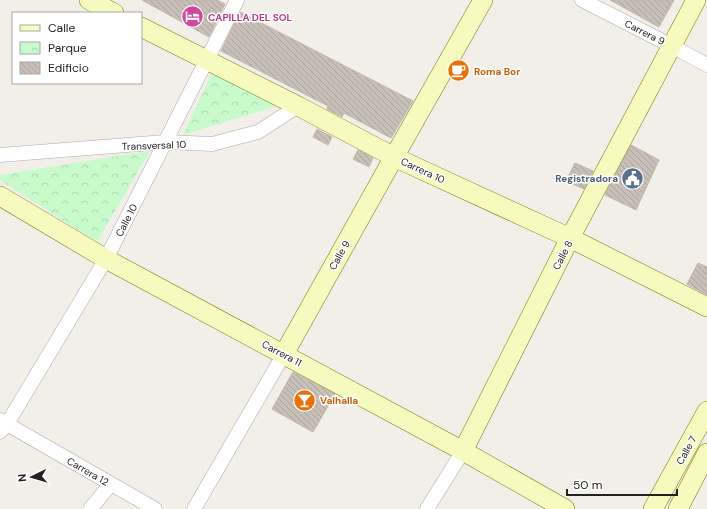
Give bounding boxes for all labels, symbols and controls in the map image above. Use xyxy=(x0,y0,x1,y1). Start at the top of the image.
hotel icon: CAPILLA DEL SOL xyxy=(180,4,206,30)
place label: CAPILLA DEL SOL xyxy=(208,11,293,24)
legend xyxy=(12,12,142,84)
street label: Carrera 9 xyxy=(622,17,667,48)
text: Calle xyxy=(48,20,75,36)
text: Parque xyxy=(48,40,87,56)
cafe icon: Roma Bor xyxy=(446,58,472,84)
text: Edificio xyxy=(48,60,89,76)
place label: Roma Bor xyxy=(474,65,520,78)
street label: Transversal 10 xyxy=(122,138,187,153)
street label: Carrera 10 xyxy=(399,155,447,186)
public building icon: Registradora xyxy=(620,165,646,191)
place label: Registradora xyxy=(555,172,618,185)
street label: Calle 10 xyxy=(113,201,140,239)
street label: Calle 9 xyxy=(326,238,353,272)
street label: Calle 8 xyxy=(550,238,575,272)
street label: Carrera 11 xyxy=(259,337,304,369)
bar icon: Valhalla xyxy=(291,387,317,413)
place label: Valhalla xyxy=(320,394,358,407)
street label: Calle 7 xyxy=(673,434,700,467)
street label: Carrera 12 xyxy=(65,454,111,489)
north arrow xyxy=(12,457,52,497)
scale bar xyxy=(567,471,677,497)
text: N xyxy=(15,473,29,482)
text: 50 m xyxy=(573,477,602,493)

